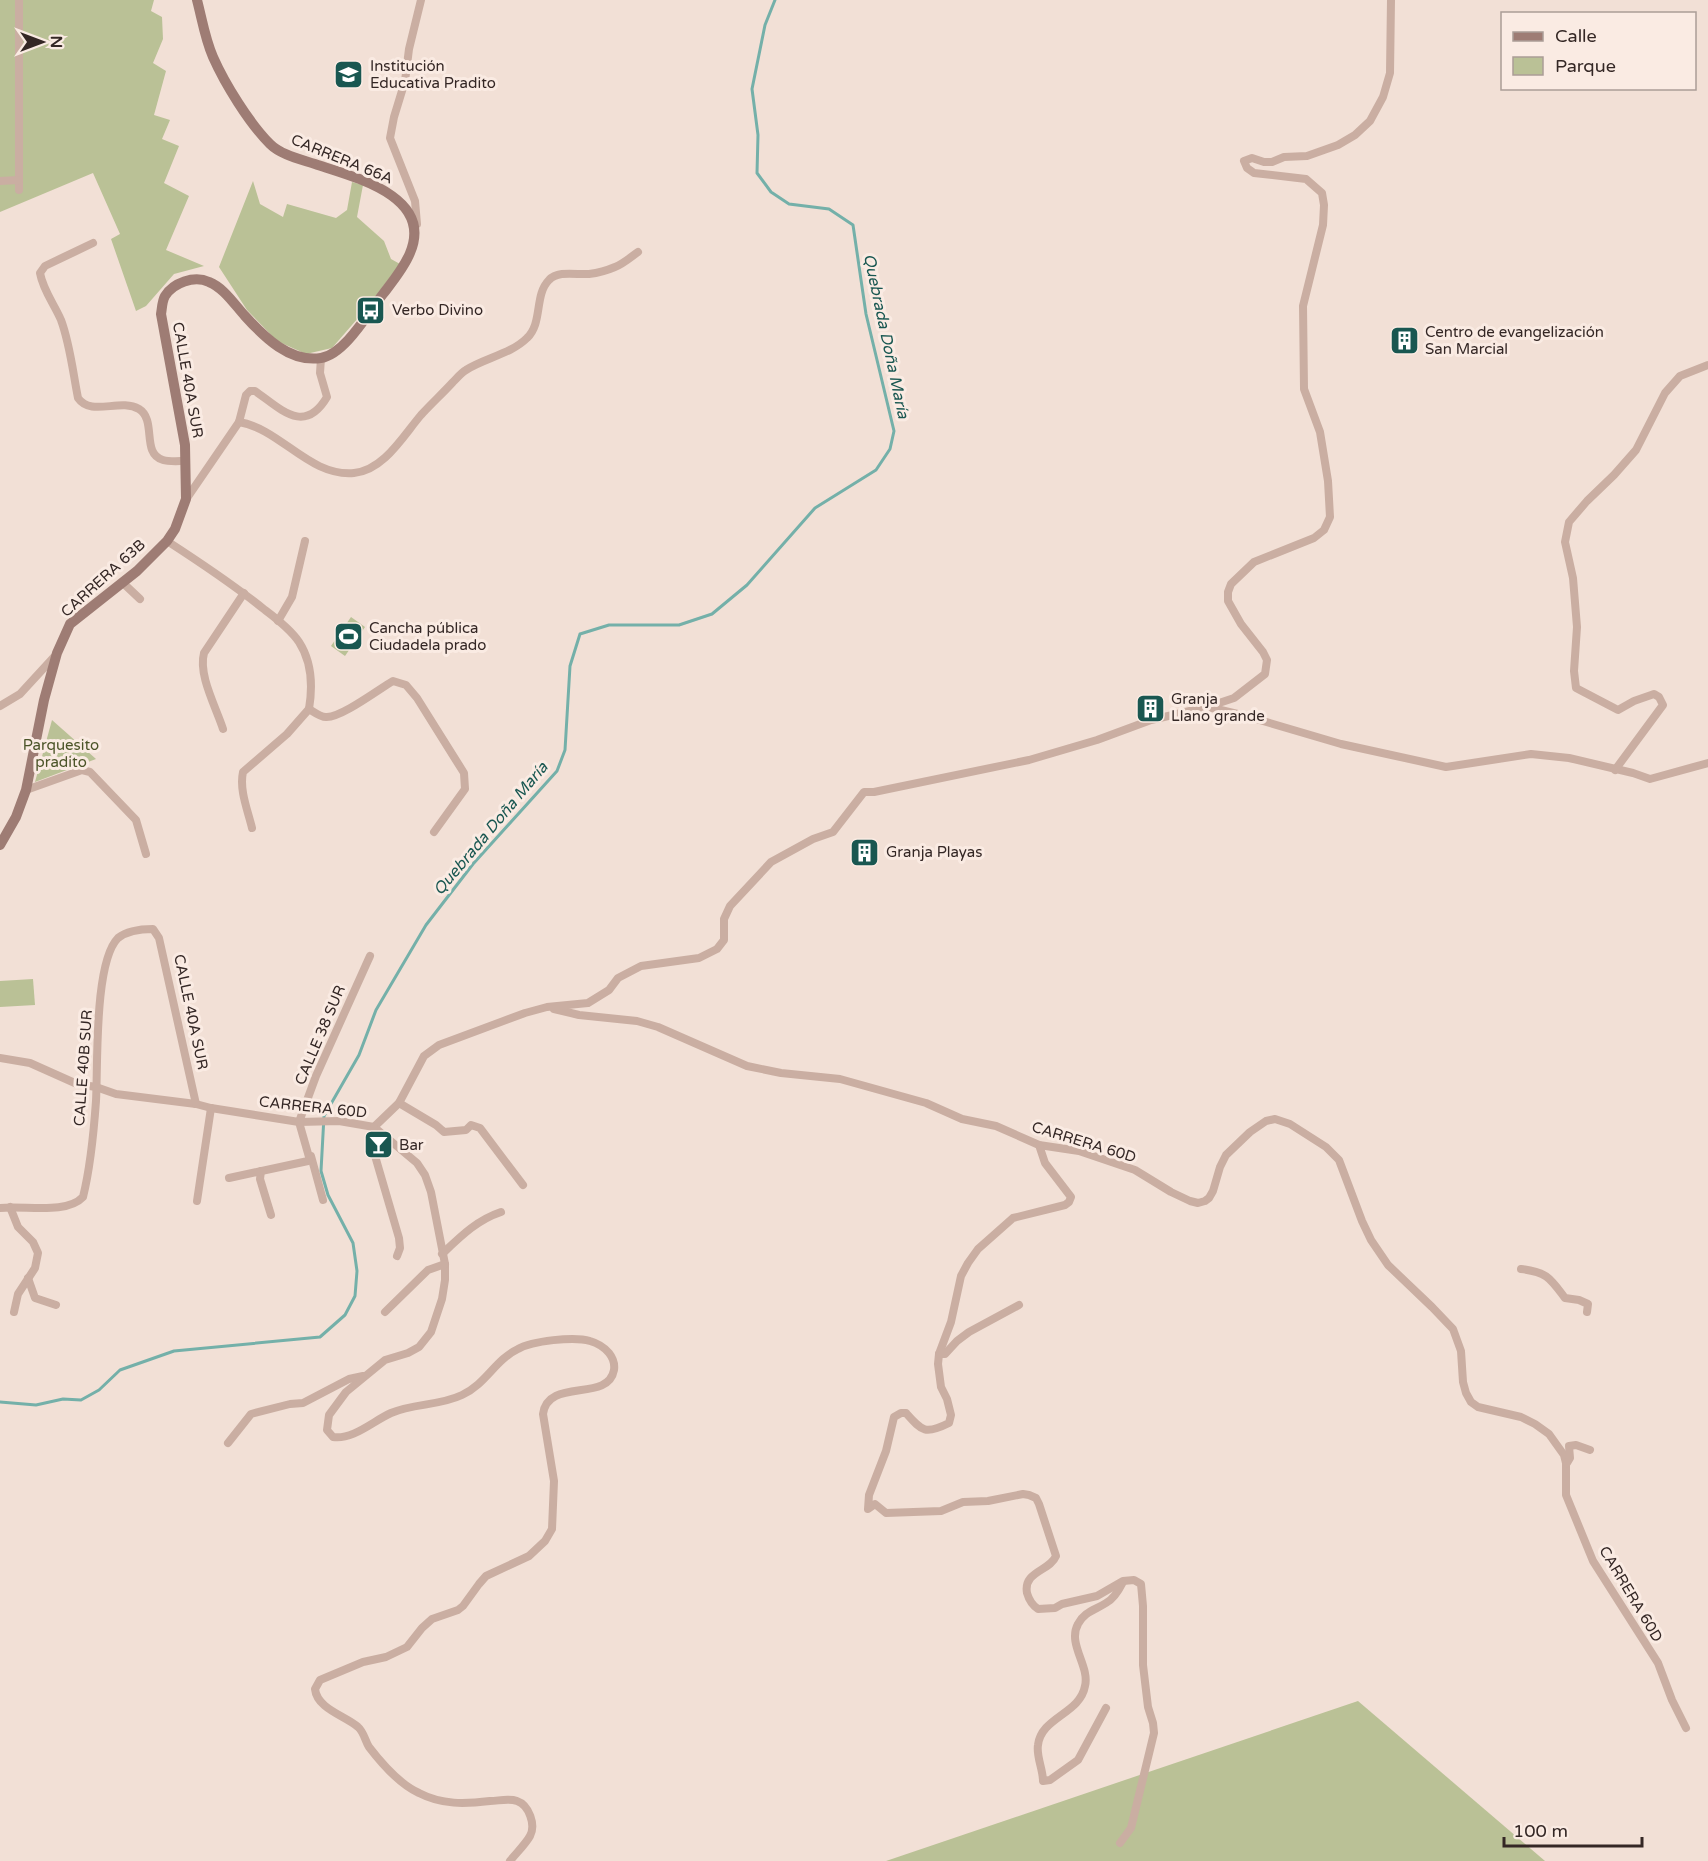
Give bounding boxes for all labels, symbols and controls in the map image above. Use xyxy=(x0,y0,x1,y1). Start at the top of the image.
north arrow xyxy=(12,12,72,72)
legend xyxy=(1501,12,1696,90)
text: Calle xyxy=(1555,25,1597,47)
text: N xyxy=(46,36,66,48)
text: Parque xyxy=(1555,55,1616,77)
place label: Institución Educativa Pradito xyxy=(370,57,496,92)
school or university icon: Institución Educativa Pradito xyxy=(333,59,365,91)
street label: CARRERA 66A xyxy=(288,130,396,188)
water label: Quebrada Doña María xyxy=(859,252,913,421)
bus stop icon: Verbo Divino xyxy=(355,294,387,326)
place label: Verbo Divino xyxy=(392,301,483,319)
street label: CALLE 40A SUR xyxy=(169,321,207,439)
place label: Centro de evangelización San Marcial xyxy=(1425,323,1604,358)
building icon: Centro de evangelización San Marcial xyxy=(1388,325,1420,357)
street label: CARRERA 63B xyxy=(57,535,149,621)
place label: Cancha pública Ciudadela prado xyxy=(369,619,486,654)
sports icon: Cancha pública Ciudadela prado xyxy=(332,621,364,653)
place label: Granja Llano grande xyxy=(1171,690,1265,725)
building icon: Granja Llano grande xyxy=(1134,692,1166,724)
park label: Parquesito pradito xyxy=(23,736,99,771)
water label: Quebrada Doña María xyxy=(429,757,553,899)
building icon: Granja Playas xyxy=(849,836,881,868)
place label: Granja Playas xyxy=(886,843,982,861)
street label: CALLE 40A SUR xyxy=(170,953,212,1071)
street label: CALLE 38 SUR xyxy=(291,983,349,1087)
street label: CALLE 40B SUR xyxy=(70,1009,96,1127)
street label: CARRERA 60D xyxy=(258,1092,368,1122)
street label: CARRERA 60D xyxy=(1030,1118,1138,1166)
bar icon: Bar xyxy=(362,1129,394,1161)
place label: Bar xyxy=(399,1136,424,1154)
street label: CARRERA 60D xyxy=(1595,1543,1667,1645)
scale bar xyxy=(1504,1810,1642,1848)
text: 100 m xyxy=(1513,1820,1568,1842)

